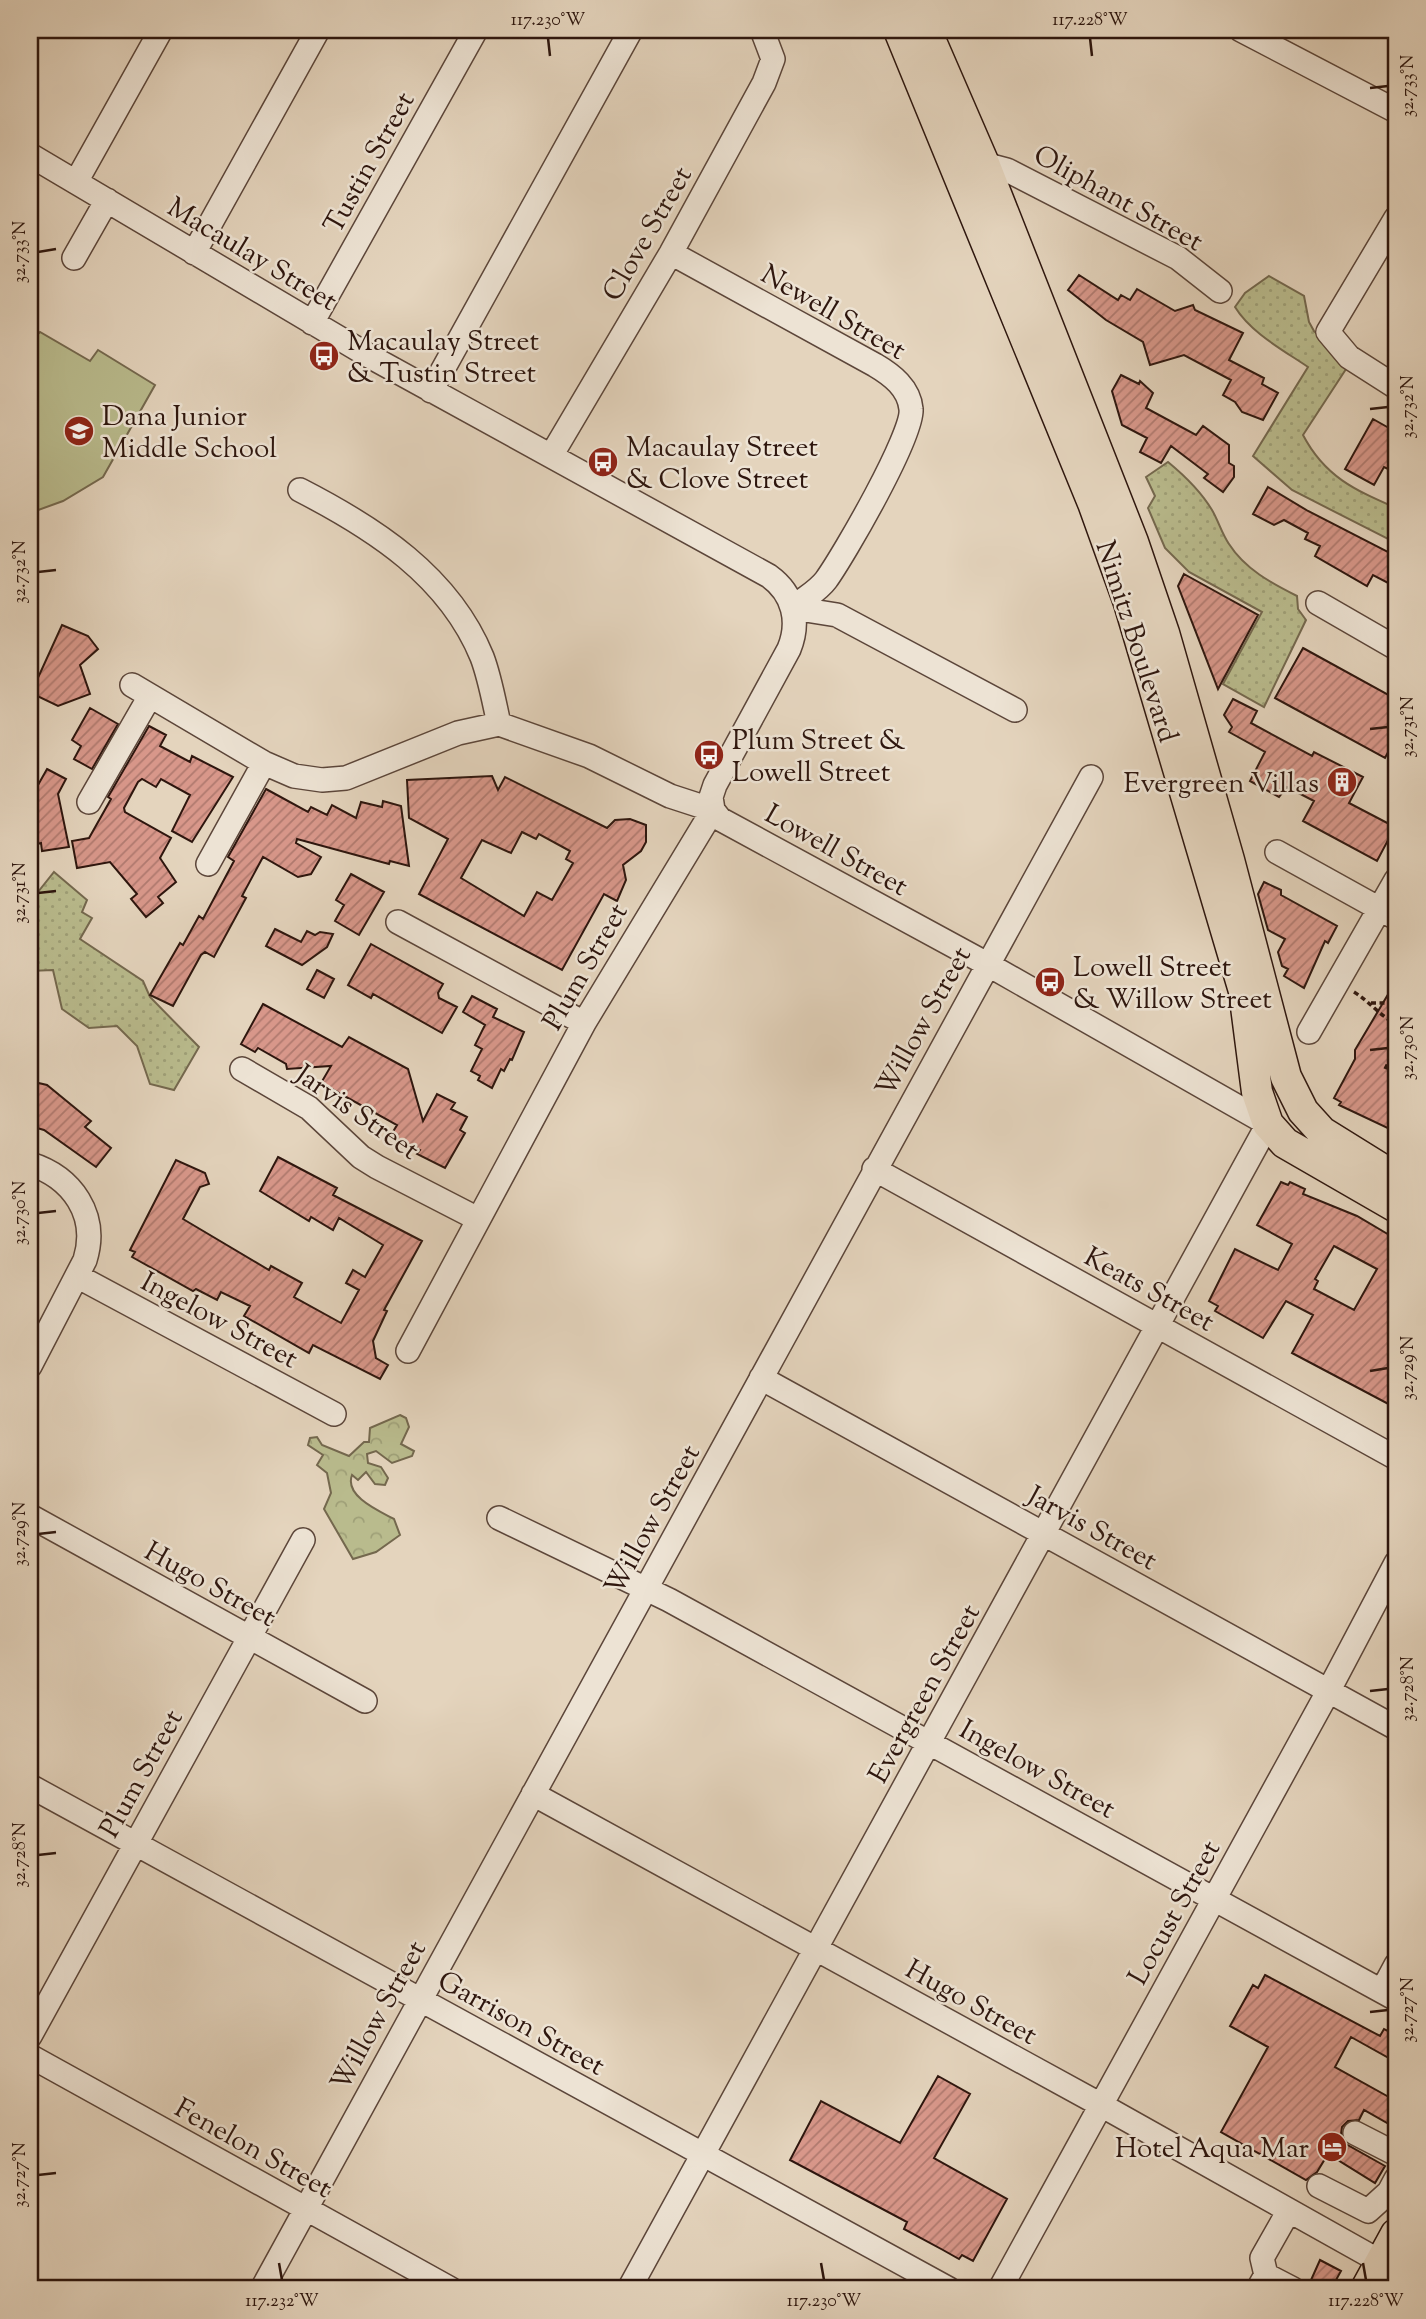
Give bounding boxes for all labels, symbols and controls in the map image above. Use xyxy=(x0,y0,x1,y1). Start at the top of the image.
text: 117.230°W xyxy=(511,8,585,34)
text: 117.228°W xyxy=(1052,8,1128,34)
text: 32.733°N xyxy=(1396,55,1422,117)
street label: Tustin Street xyxy=(315,85,426,242)
street label: Oliphant Street xyxy=(1025,136,1210,263)
street label: Clove Street xyxy=(594,159,704,309)
street label: Macaulay Street xyxy=(159,189,344,322)
text: 32.733°N xyxy=(8,221,34,283)
street label: Newell Street xyxy=(753,256,913,372)
place label: Macaulay Street & Tustin Street xyxy=(347,323,540,395)
bus stop icon: Macaulay Street & Tustin Street xyxy=(307,339,341,373)
text: 32.732°N xyxy=(1396,375,1422,439)
place label: Dana Junior Middle School xyxy=(102,398,277,470)
school or university icon: Dana Junior Middle School xyxy=(62,414,96,448)
place label: Macaulay Street & Clove Street xyxy=(626,429,819,501)
bus stop icon: Macaulay Street & Clove Street xyxy=(586,445,620,479)
street label: Nimitz Boulevard xyxy=(1084,536,1187,748)
text: 32.732°N xyxy=(8,540,34,604)
text: 32.731°N xyxy=(1396,696,1422,758)
place label: Plum Street & Lowell Street xyxy=(732,722,906,794)
bus stop icon: Plum Street & Lowell Street xyxy=(692,738,726,772)
place label: Evergreen Villas xyxy=(1124,765,1319,805)
building icon: Evergreen Villas xyxy=(1325,765,1359,799)
street label: Lowell Street xyxy=(757,796,915,908)
text: 32.731°N xyxy=(8,862,34,924)
street label: Plum Street xyxy=(534,896,639,1039)
street label: Willow Street xyxy=(867,940,983,1105)
place label: Lowell Street & Willow Street xyxy=(1073,949,1272,1021)
bus stop icon: Lowell Street & Willow Street xyxy=(1033,965,1067,999)
text: 32.730°N xyxy=(1396,1016,1422,1080)
street label: Jarvis Street xyxy=(285,1055,427,1171)
text: 32.730°N xyxy=(8,1181,34,1245)
street label: Keats Street xyxy=(1076,1238,1221,1343)
street label: Ingelow Street xyxy=(133,1263,305,1380)
text: 32.729°N xyxy=(1396,1336,1422,1400)
street label: Willow Street xyxy=(596,1438,712,1603)
street label: Jarvis Street xyxy=(1018,1476,1164,1582)
text: 32.729°N xyxy=(8,1502,34,1566)
street label: Hugo Street xyxy=(136,1533,283,1639)
street label: Evergreen Street xyxy=(860,1597,992,1791)
text: 32.728°N xyxy=(1396,1656,1422,1722)
street label: Plum Street xyxy=(91,1703,194,1846)
street label: Ingelow Street xyxy=(951,1711,1122,1830)
text: 32.728°N xyxy=(8,1822,34,1888)
street label: Locust Street xyxy=(1119,1833,1232,1993)
street label: Willow Street xyxy=(322,1934,438,2099)
street label: Hugo Street xyxy=(897,1951,1044,2057)
street label: Garrison Street xyxy=(430,1962,612,2087)
text: 32.727°N xyxy=(1396,1977,1422,2043)
street label: Fenelon Street xyxy=(166,2090,339,2210)
place label: Hotel Aqua Mar xyxy=(1115,2130,1309,2170)
hotel icon: Hotel Aqua Mar xyxy=(1315,2130,1349,2164)
text: 32.727°N xyxy=(8,2142,34,2208)
text: 117.232°W xyxy=(245,2289,319,2315)
text: 117.230°W xyxy=(787,2289,861,2315)
text: 117.228°W xyxy=(1328,2289,1404,2315)

